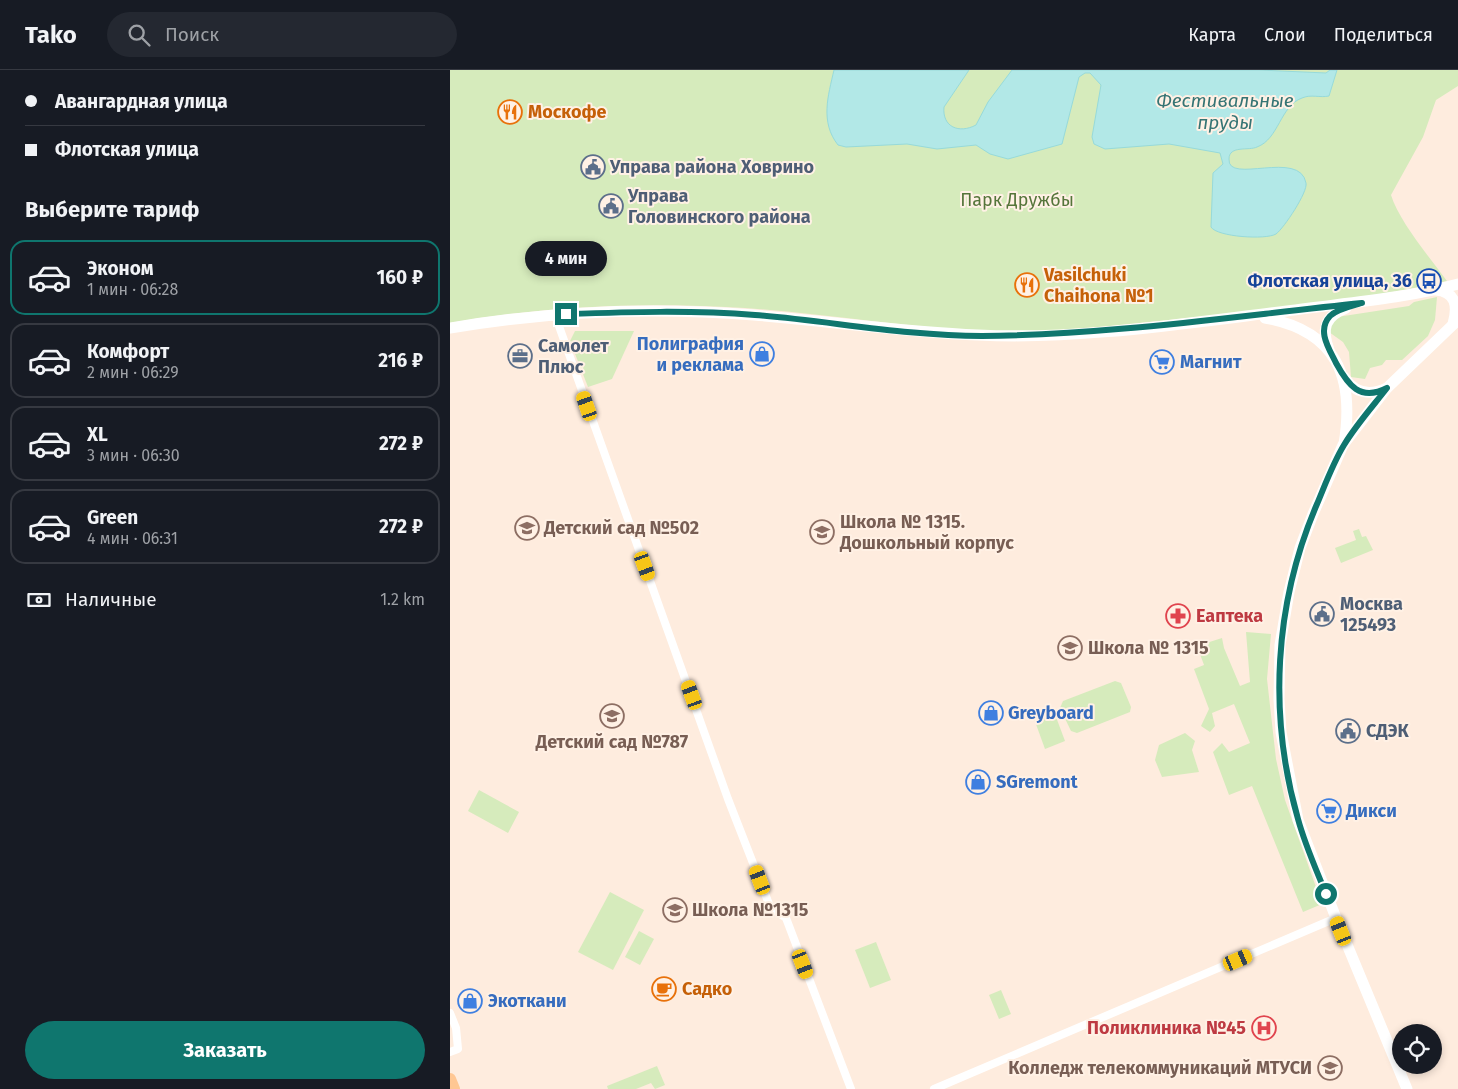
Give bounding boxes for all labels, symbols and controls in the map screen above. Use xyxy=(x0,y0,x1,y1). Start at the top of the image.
search box xyxy=(107,12,457,57)
text: Tako xyxy=(25,21,77,49)
icon: search xyxy=(125,21,153,49)
text: Поиск xyxy=(165,23,219,46)
text: Карта xyxy=(1188,24,1236,46)
text: Слои xyxy=(1264,24,1306,46)
text: Поделиться xyxy=(1334,24,1433,46)
water label: Фестивальные пруды xyxy=(1156,89,1294,134)
text: Авангардная улица xyxy=(55,90,228,113)
restaurant icon: Москофе xyxy=(497,99,523,125)
place label: Москофе xyxy=(528,101,607,123)
text: Флотская улица xyxy=(55,138,199,161)
public building icon: Управа района Ховрино xyxy=(580,154,606,180)
place label: Управа района Ховрино xyxy=(609,156,814,178)
place label: Управа Головинского района xyxy=(627,185,811,228)
park label: Парк Дружбы xyxy=(960,189,1074,211)
public building icon: Управа Головинского района xyxy=(598,193,624,219)
text: Выберите тариф xyxy=(25,196,200,223)
callout: 4 мин xyxy=(525,242,607,276)
text: 4 мин xyxy=(545,249,587,268)
icon: car xyxy=(27,255,72,300)
text: Эконом xyxy=(87,257,154,280)
place label: Vasilchuki Chaihona №1 xyxy=(1043,264,1154,307)
text: 160 ₽ xyxy=(377,266,423,289)
bus stop icon: Флотская улица, 36 xyxy=(1416,268,1442,294)
place label: Флотская улица, 36 xyxy=(1248,270,1412,292)
restaurant icon: Vasilchuki Chaihona №1 xyxy=(1014,272,1040,298)
text: 1 мин · 06:28 xyxy=(87,280,178,299)
route end xyxy=(555,303,577,325)
place label: Полиграфия и реклама xyxy=(637,333,744,376)
place label: Самолет Плюс xyxy=(538,335,609,378)
icon: car xyxy=(27,338,72,383)
text: Комфорт xyxy=(87,340,169,363)
shop icon: Полиграфия и реклама xyxy=(749,341,775,367)
office icon: Самолет Плюс xyxy=(507,343,533,369)
text: 216 ₽ xyxy=(378,349,423,372)
supermarket icon: Магнит xyxy=(1149,349,1175,375)
place label: Магнит xyxy=(1180,351,1242,373)
text: 2 мин · 06:29 xyxy=(87,363,179,382)
car xyxy=(575,389,598,423)
icon: car xyxy=(27,421,72,466)
text: XL xyxy=(87,423,108,446)
text: 272 ₽ xyxy=(379,432,423,455)
text: 3 мин · 06:30 xyxy=(87,446,180,465)
icon: car xyxy=(27,504,72,549)
text: Green xyxy=(87,506,138,529)
place label: Школа № 1315. Дошкольный корпус xyxy=(839,511,1014,554)
text: 272 ₽ xyxy=(379,515,423,538)
school or university icon: Детский сад №502 xyxy=(514,515,540,541)
place label: Детский сад №502 xyxy=(543,517,699,539)
school or university icon: Школа № 1315. Дошкольный корпус xyxy=(809,519,835,545)
text: 4 мин · 06:31 xyxy=(87,529,178,548)
car xyxy=(632,549,657,583)
icon: cash xyxy=(25,586,53,614)
text: Наличные xyxy=(65,588,157,611)
text: 1.2 km xyxy=(380,590,425,609)
place label: Москва 125493 xyxy=(1340,593,1403,636)
public building icon: Москва 125493 xyxy=(1309,601,1335,627)
pharmacy icon: Еаптека xyxy=(1165,603,1191,629)
place label: Еаптека xyxy=(1196,605,1263,627)
school or university icon: Школа № 1315 xyxy=(1057,635,1083,661)
place label: Школа № 1315 xyxy=(1088,637,1209,659)
car xyxy=(679,678,704,712)
shop icon: Greyboard xyxy=(978,700,1004,726)
place label: Greyboard xyxy=(1008,702,1094,724)
school or university icon: Детский сад №787 xyxy=(599,703,625,729)
public building icon: СДЭК xyxy=(1335,718,1361,744)
place label: СДЭК xyxy=(1366,720,1409,742)
place label: Детский сад №787 xyxy=(535,731,689,753)
shop icon: SGremont xyxy=(965,769,991,795)
place label: SGremont xyxy=(996,771,1079,793)
supermarket icon: Дикси xyxy=(1316,798,1342,824)
place label: Дикси xyxy=(1345,800,1397,822)
car xyxy=(747,863,772,897)
route start xyxy=(1315,883,1337,905)
school or university icon: Школа №1315 xyxy=(662,897,688,923)
place label: Школа №1315 xyxy=(692,899,809,921)
car xyxy=(1328,914,1353,948)
car xyxy=(790,947,815,981)
car xyxy=(1221,947,1254,973)
cafe icon: Садко xyxy=(651,976,677,1002)
place label: Садко xyxy=(682,978,732,1000)
shop icon: Экоткани xyxy=(457,988,483,1014)
place label: Экоткани xyxy=(488,990,567,1012)
hospital icon: Поликлиника №45 xyxy=(1251,1015,1277,1041)
place label: Поликлиника №45 xyxy=(1087,1017,1246,1039)
button: Заказать xyxy=(25,1021,425,1079)
map controls xyxy=(1392,1024,1442,1074)
button: locate xyxy=(1392,1024,1442,1074)
school or university icon: Колледж телекоммуникаций МТУСИ xyxy=(1317,1055,1343,1081)
place label: Колледж телекоммуникаций МТУСИ xyxy=(1008,1057,1312,1079)

